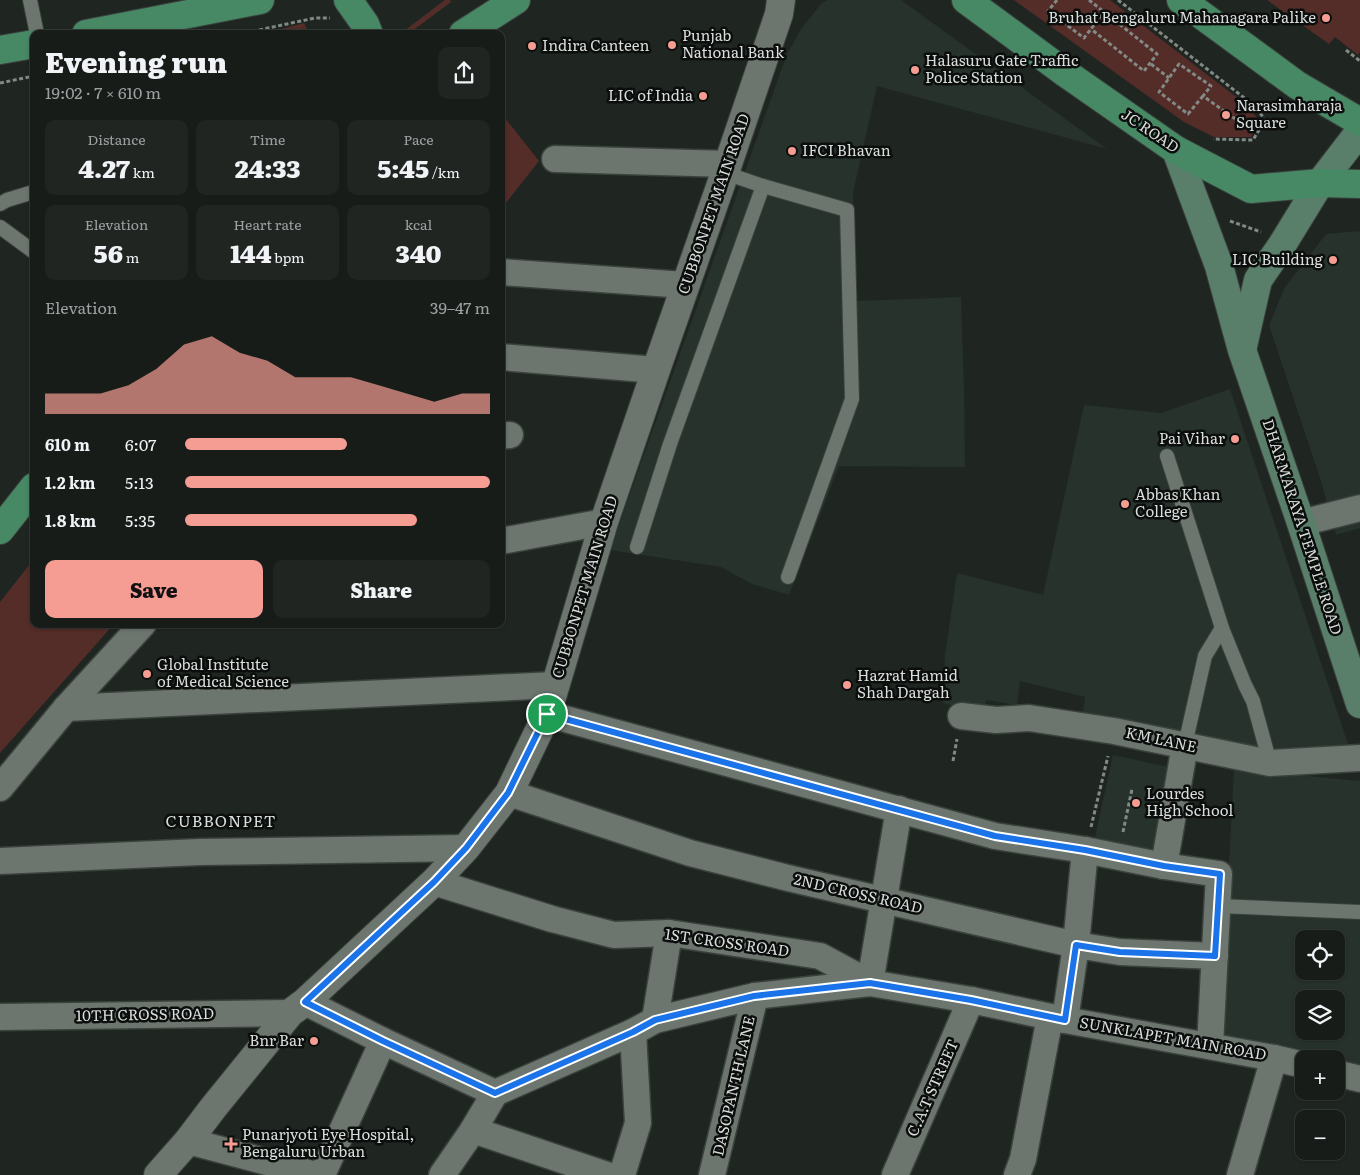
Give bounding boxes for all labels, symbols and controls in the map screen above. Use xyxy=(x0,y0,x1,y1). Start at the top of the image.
place label: Bruhat Bengaluru Mahanagara Palike xyxy=(1048,5,1316,28)
marker: Bruhat Bengaluru Mahanagara Palike xyxy=(1320,12,1332,24)
place label: Punjab National Bank xyxy=(682,23,785,63)
place label: Indira Canteen xyxy=(542,33,649,56)
marker: Punjab National Bank xyxy=(666,39,678,51)
text: Evening run xyxy=(45,40,227,82)
marker: Indira Canteen xyxy=(526,40,538,52)
button: share xyxy=(438,47,490,99)
place label: Halasuru Gate Traffic Police Station xyxy=(925,48,1079,88)
marker: Halasuru Gate Traffic Police Station xyxy=(909,64,921,76)
text: 19:02 · 7 × 610 m xyxy=(45,80,161,104)
place label: LIC of India xyxy=(608,83,694,106)
marker: LIC of India xyxy=(697,90,709,102)
place label: Narasimharaja Square xyxy=(1236,93,1343,133)
street label: JC ROAD xyxy=(1117,102,1184,158)
marker: Narasimharaja Square xyxy=(1220,109,1232,121)
street label: CUBBONPET MAIN ROAD xyxy=(671,110,754,297)
text: Distance xyxy=(88,129,145,149)
text: Time xyxy=(250,129,285,149)
text: Pace xyxy=(403,129,434,149)
place label: IFCI Bhavan xyxy=(802,138,891,161)
marker: IFCI Bhavan xyxy=(786,145,798,157)
text: 4.27 xyxy=(78,149,130,186)
text: 24:33 xyxy=(235,149,300,186)
text: 5:45 xyxy=(377,149,429,186)
text: km xyxy=(130,162,155,182)
text: /km xyxy=(429,162,460,182)
text: Elevation xyxy=(85,214,148,234)
text: Heart rate xyxy=(234,214,301,234)
text: kcal xyxy=(405,214,432,234)
text: 56 xyxy=(94,234,123,271)
text: 144 xyxy=(230,234,271,271)
text: 340 xyxy=(396,234,441,271)
text: m xyxy=(123,247,139,267)
text: bpm xyxy=(271,247,305,267)
place label: LIC Building xyxy=(1232,247,1324,270)
marker: LIC Building xyxy=(1327,254,1339,266)
text: Elevation xyxy=(45,295,117,319)
text: 39–47 m xyxy=(430,295,490,319)
street label: DHARMARAYA TEMPLE ROAD xyxy=(1258,416,1349,637)
place label: Pai Vihar xyxy=(1159,426,1225,449)
text: 610 m xyxy=(45,432,90,456)
text: 6:07 xyxy=(125,432,156,456)
marker: Pai Vihar xyxy=(1229,433,1241,445)
text: 1.2 km xyxy=(45,470,95,494)
text: 5:13 xyxy=(125,470,154,494)
place label: Abbas Khan College xyxy=(1135,482,1220,522)
street label: CUBBONPET MAIN ROAD xyxy=(545,492,622,681)
marker: Abbas Khan College xyxy=(1119,498,1131,510)
text: 1.8 km xyxy=(45,508,96,532)
text: 5:35 xyxy=(125,508,155,532)
button: Save xyxy=(45,560,263,618)
button: Share xyxy=(273,560,490,618)
place label: Global Institute of Medical Science xyxy=(157,652,289,692)
place label: Hazrat Hamid Shah Dargah xyxy=(857,663,958,703)
marker: Global Institute of Medical Science xyxy=(141,668,153,680)
marker: Hazrat Hamid Shah Dargah xyxy=(841,679,853,691)
pin xyxy=(526,693,568,735)
icon: arrive xyxy=(533,700,561,728)
street label: KM LANE xyxy=(1124,720,1199,757)
place label: Lourdes High School xyxy=(1146,781,1233,821)
marker: Lourdes High School xyxy=(1130,797,1142,809)
district label: CUBBONPET xyxy=(166,808,276,832)
street label: 2ND CROSS ROAD xyxy=(792,867,925,919)
street label: 1ST CROSS ROAD xyxy=(663,921,791,962)
map controls xyxy=(1295,930,1345,1160)
button: locate xyxy=(1295,930,1345,980)
button: layers xyxy=(1295,990,1345,1040)
street label: 10TH CROSS ROAD xyxy=(76,1001,214,1026)
street label: SUNKLAPET MAIN ROAD xyxy=(1078,1010,1268,1065)
street label: DASOPANTH LANE xyxy=(705,1013,760,1158)
place label: Bnr Bar xyxy=(249,1028,304,1051)
marker: Bnr Bar xyxy=(308,1035,320,1047)
street label: C.A.T STREET xyxy=(900,1035,963,1140)
button: + xyxy=(1295,1050,1345,1100)
button: − xyxy=(1295,1110,1345,1160)
place label: Punarjyoti Eye Hospital, Bengaluru Urban xyxy=(242,1122,415,1162)
marker: Punarjyoti Eye Hospital, Bengaluru Urban xyxy=(224,1137,238,1151)

